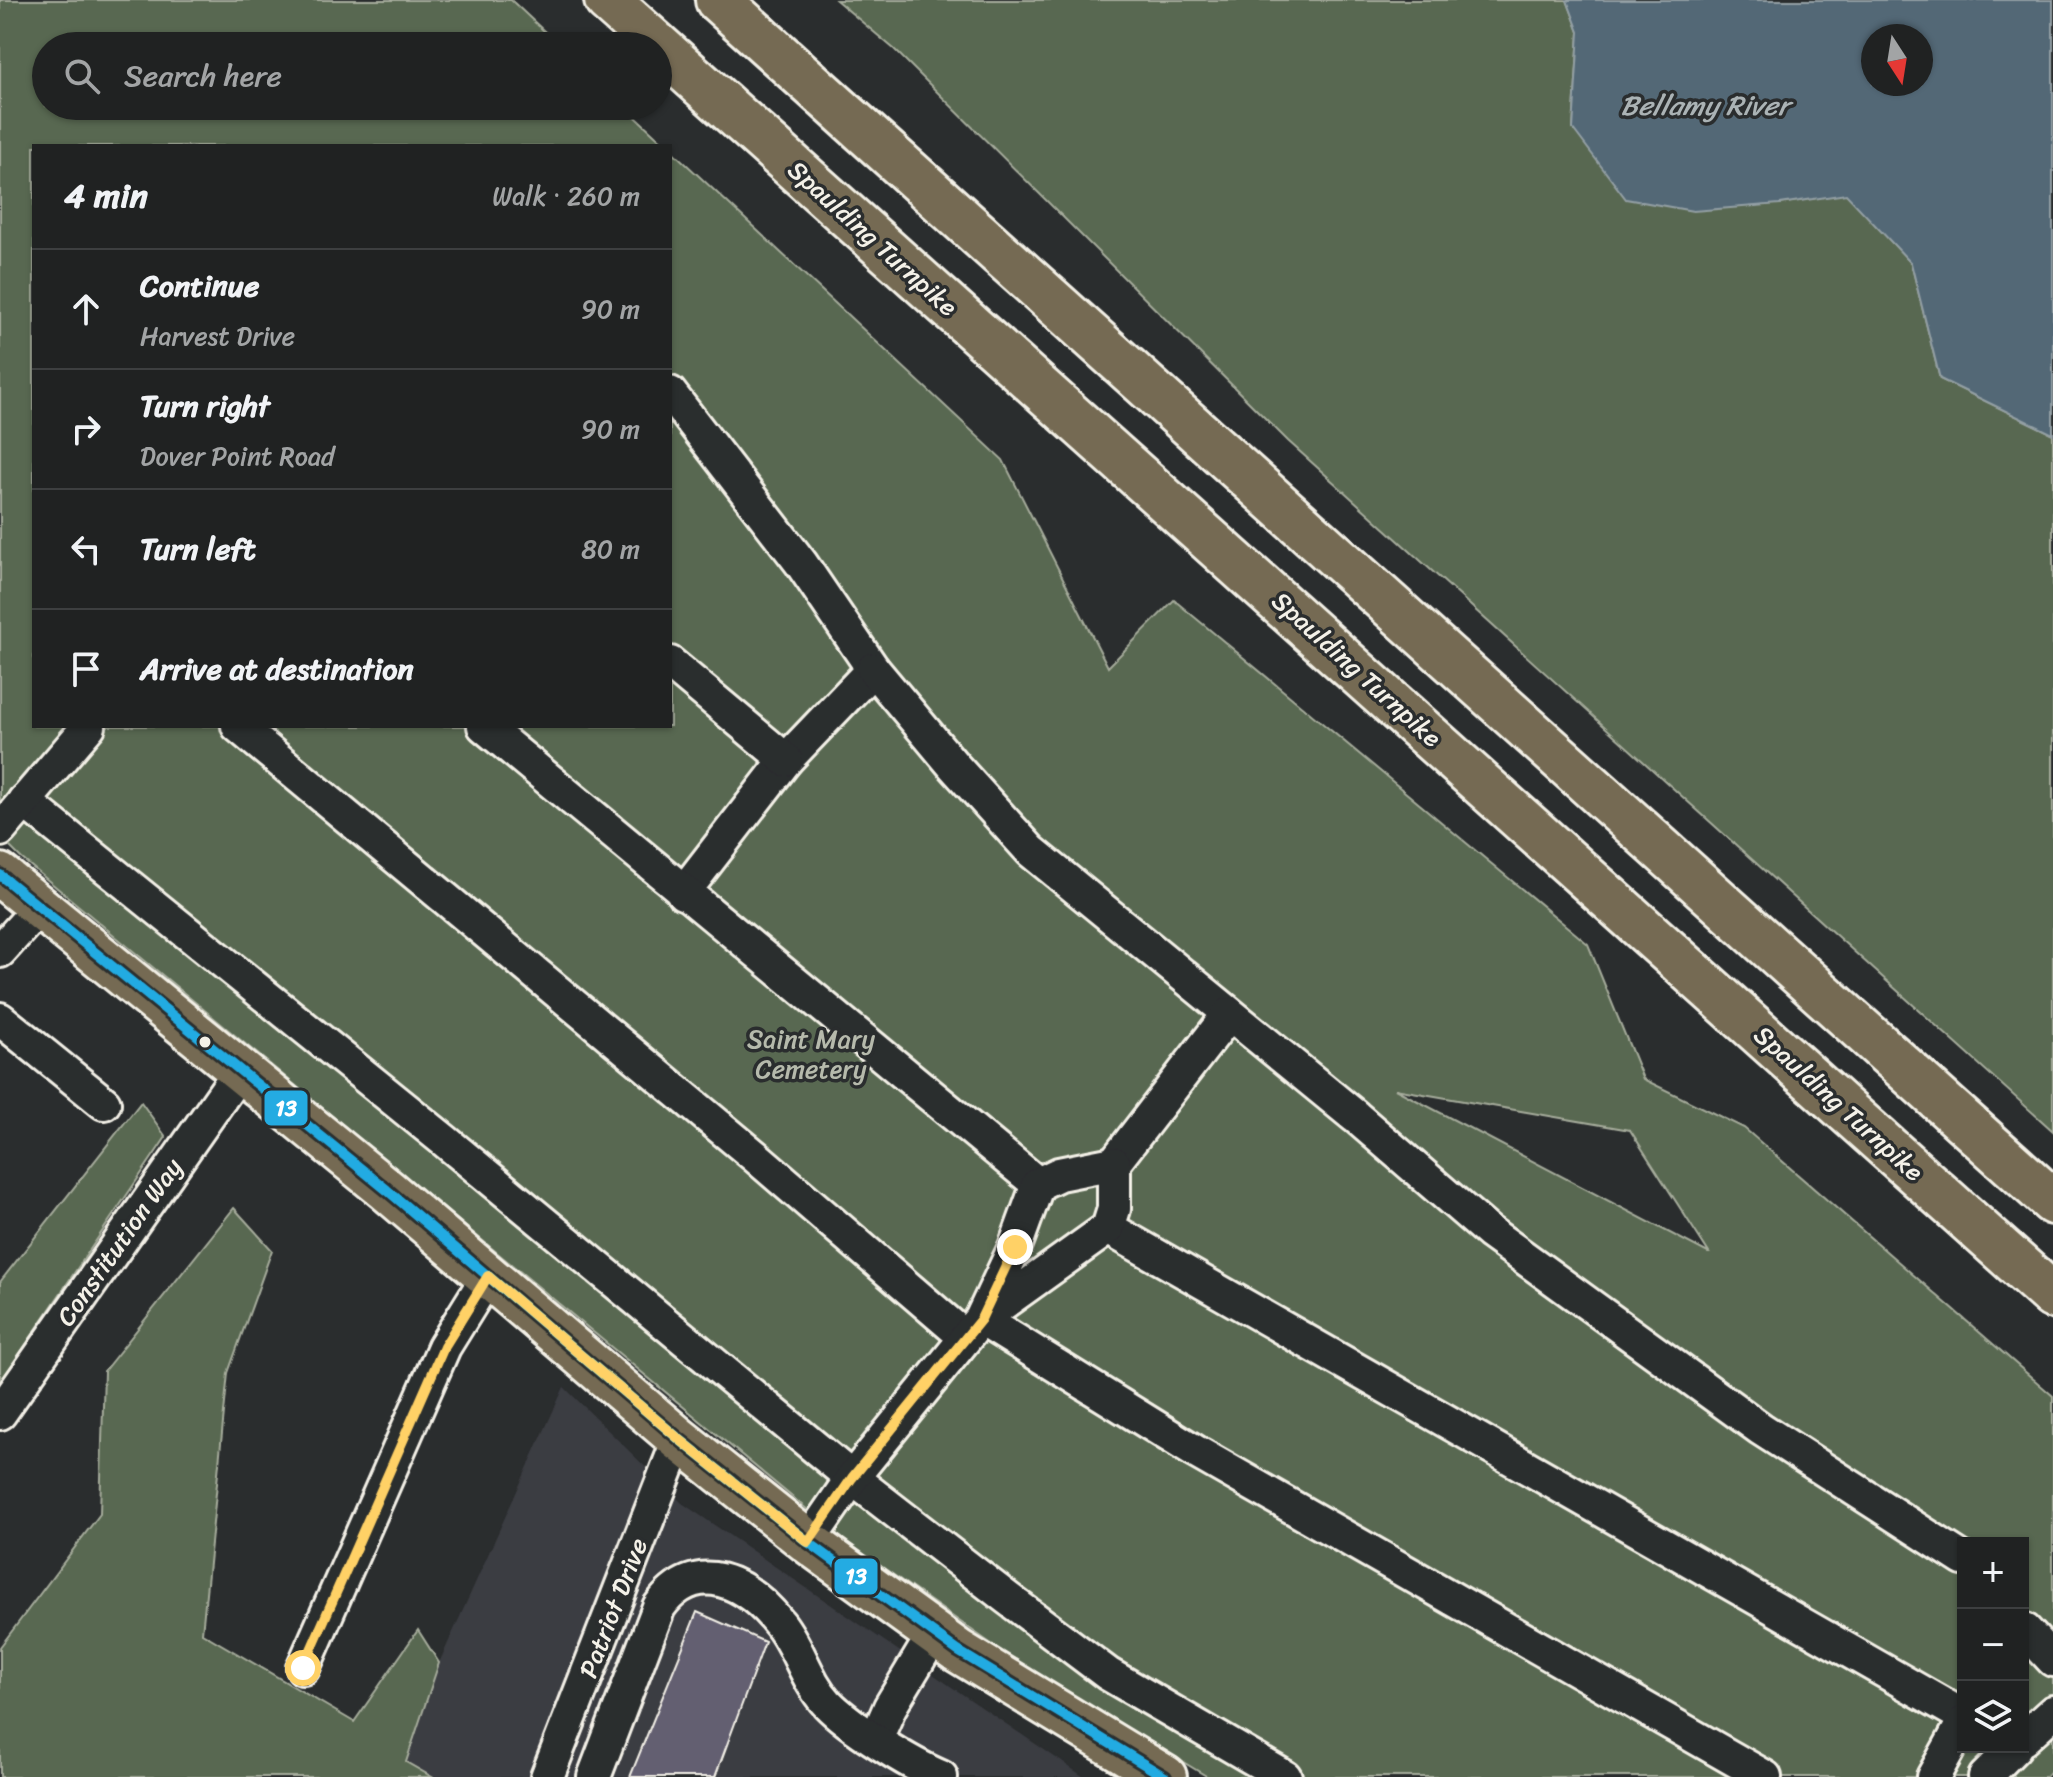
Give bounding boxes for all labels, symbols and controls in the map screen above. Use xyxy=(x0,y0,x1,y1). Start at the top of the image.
north arrow xyxy=(1861,24,1933,96)
search box xyxy=(32,32,672,120)
text: Search here xyxy=(124,49,282,103)
icon: search xyxy=(60,54,104,98)
water label: Bellamy River xyxy=(1620,81,1794,130)
street label: Spaulding Turnpike xyxy=(777,148,969,328)
text: 4 min xyxy=(64,166,148,226)
text: Walk · 260 m xyxy=(492,173,640,219)
text: Continue xyxy=(140,259,259,313)
text: 90 m xyxy=(581,286,640,332)
icon: ahead xyxy=(64,287,108,331)
text: Harvest Drive xyxy=(140,313,295,359)
text: Turn right xyxy=(140,379,270,433)
text: 90 m xyxy=(581,406,640,452)
icon: right xyxy=(64,407,108,451)
text: Dover Point Road xyxy=(140,433,335,479)
text: Turn left xyxy=(140,522,256,576)
text: 80 m xyxy=(581,526,640,572)
icon: left xyxy=(64,527,108,571)
street label: Spaulding Turnpike xyxy=(1261,579,1453,759)
text: Arrive at destination xyxy=(140,642,414,696)
icon: arrive xyxy=(64,647,108,691)
street label: Spaulding Turnpike xyxy=(1743,1013,1935,1193)
park label: Saint Mary Cemetery xyxy=(747,1016,876,1092)
unlabelled marker xyxy=(197,1034,213,1050)
line badge: 13 xyxy=(263,1089,309,1127)
text: 13 xyxy=(275,1089,297,1128)
street label: Constitution Way xyxy=(43,1147,195,1336)
route end xyxy=(997,1229,1033,1265)
street label: Patriot Drive xyxy=(565,1531,661,1685)
map controls xyxy=(1957,1537,2029,1753)
button: + xyxy=(1957,1537,2029,1609)
line badge: 13 xyxy=(833,1557,879,1596)
text: 13 xyxy=(845,1557,867,1596)
button: − xyxy=(1957,1609,2029,1681)
route start xyxy=(285,1650,321,1686)
button: layers xyxy=(1957,1681,2029,1753)

